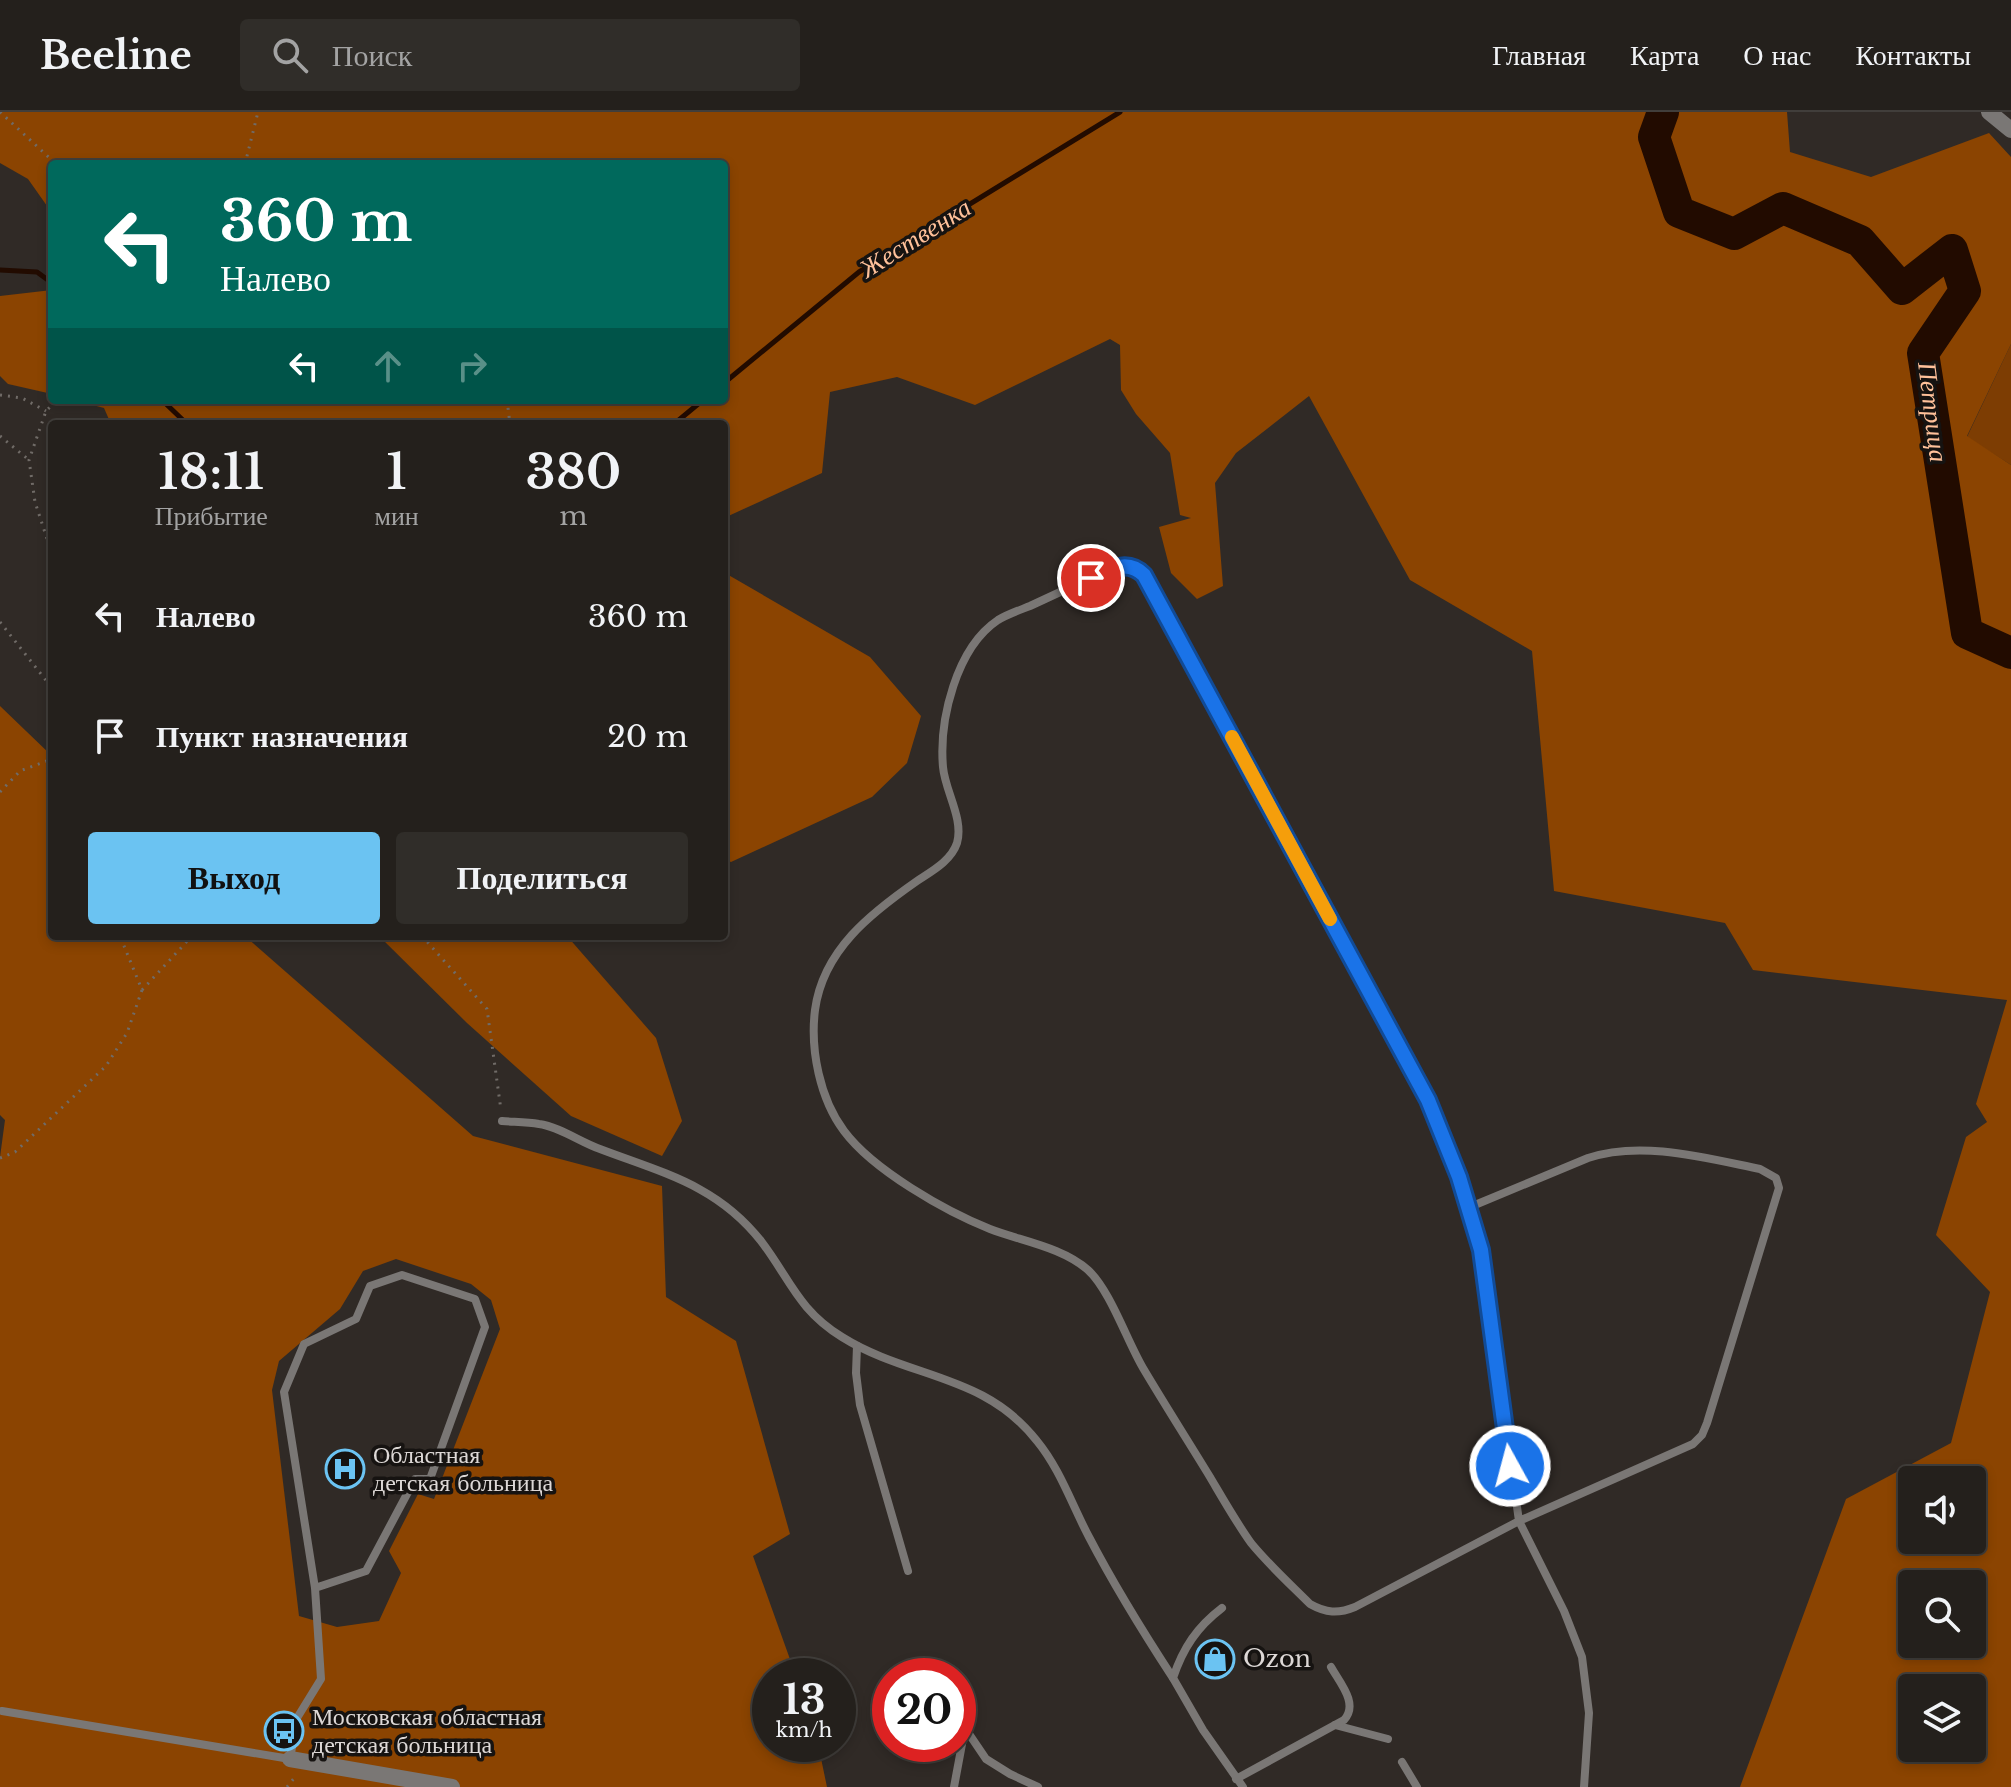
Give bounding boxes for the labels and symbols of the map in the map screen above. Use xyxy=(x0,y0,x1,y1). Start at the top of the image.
water label: Жественка xyxy=(852,191,977,285)
water label: Петрица xyxy=(1911,359,1955,464)
pin xyxy=(1057,544,1125,612)
position arrow xyxy=(1468,1424,1552,1508)
place label: Областная детская больница xyxy=(373,1440,554,1497)
hospital icon: Областная детская больница xyxy=(324,1448,366,1490)
shop icon: Ozon xyxy=(1194,1638,1236,1680)
place label: Ozon xyxy=(1243,1644,1311,1673)
speed limit sign: 20 xyxy=(872,1658,976,1762)
place label: Московская областная детская больница xyxy=(312,1702,542,1759)
bus stop icon: Московская областная детская больница xyxy=(263,1710,305,1752)

